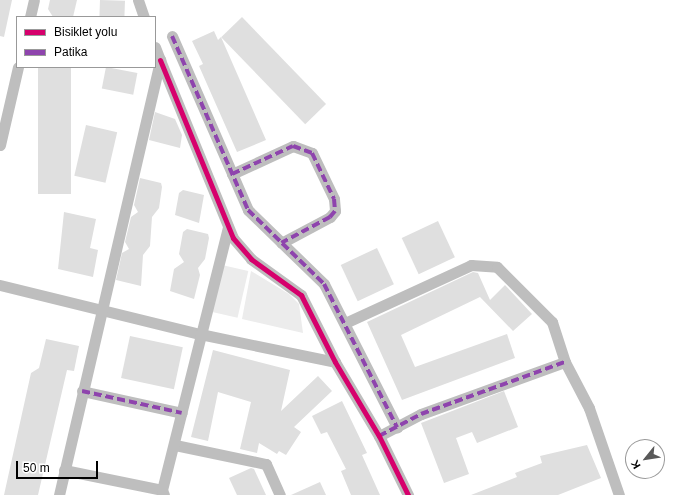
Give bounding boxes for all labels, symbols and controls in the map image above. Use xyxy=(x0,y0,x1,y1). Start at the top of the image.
legend xyxy=(16,16,156,68)
text: Bisiklet yolu xyxy=(54,25,117,39)
text: Patika xyxy=(54,45,87,59)
north arrow xyxy=(625,439,665,479)
scale bar xyxy=(18,453,100,479)
text: K xyxy=(628,458,643,471)
text: 50 m xyxy=(23,461,50,475)

